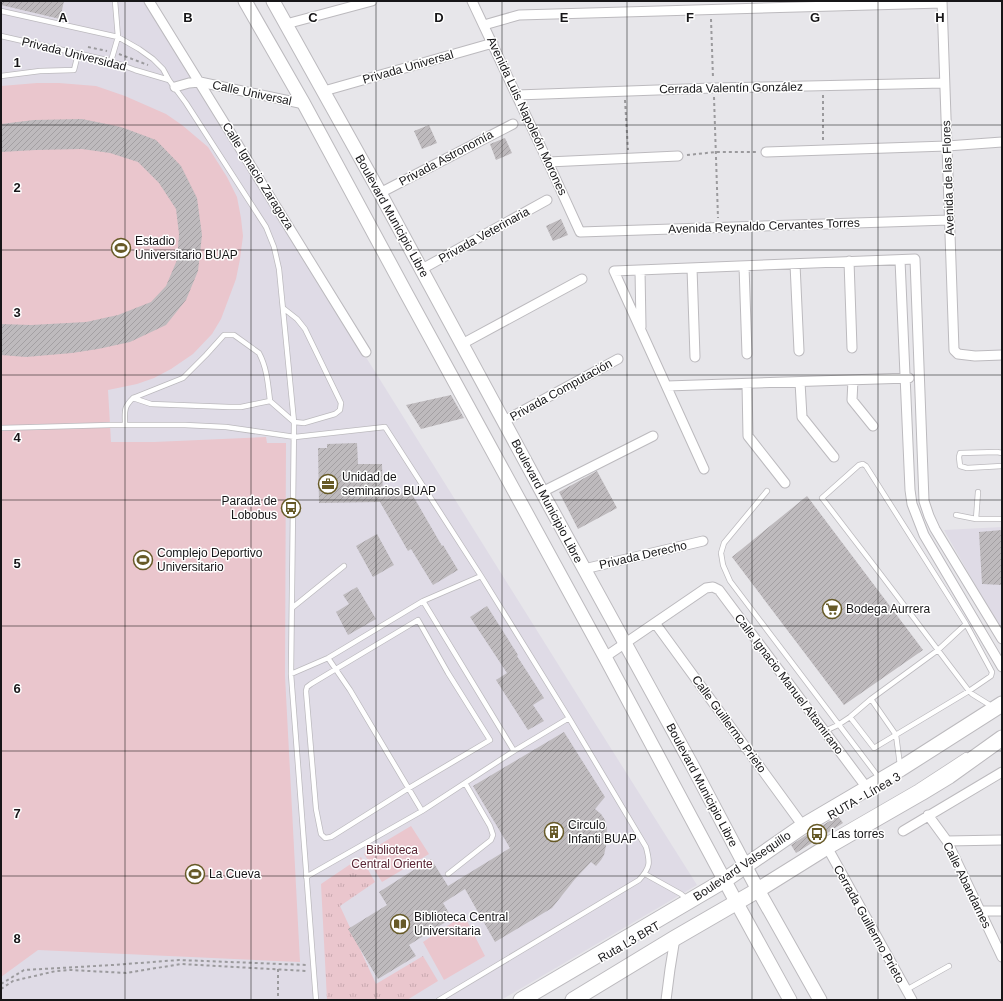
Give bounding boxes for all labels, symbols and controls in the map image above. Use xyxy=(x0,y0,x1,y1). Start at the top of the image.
text: A xyxy=(58,10,68,25)
text: B xyxy=(183,10,193,25)
text: C xyxy=(308,10,318,25)
text: D xyxy=(434,10,444,25)
text: E xyxy=(560,10,569,25)
text: F xyxy=(686,10,694,25)
text: G xyxy=(810,10,820,25)
text: H xyxy=(935,10,945,25)
street label: Privada Universidad xyxy=(20,34,128,74)
street label: Avenida Luis Napoleón Morones xyxy=(484,35,570,197)
street label: Privada Universal xyxy=(361,47,455,87)
text: 1 xyxy=(13,55,21,70)
street label: Calle Universal xyxy=(211,78,293,108)
street label: Cerrada Valentín González xyxy=(659,80,803,96)
street label: Calle Ignacio Zaragoza xyxy=(219,120,297,232)
street label: Avenida de las Flores xyxy=(939,120,957,236)
street label: Privada Astronomía xyxy=(396,127,496,189)
street label: Boulevard Municipio Libre xyxy=(352,152,432,280)
text: 2 xyxy=(13,180,21,195)
street label: Privada Veterinaria xyxy=(436,204,532,266)
street label: Avenida Reynaldo Cervantes Torres xyxy=(668,216,860,236)
place label: Estadio Universitario BUAP xyxy=(135,234,238,262)
sports icon: Estadio Universitario BUAP xyxy=(110,237,132,259)
text: 3 xyxy=(13,305,21,320)
street label: Privada Computación xyxy=(507,356,615,424)
text: 4 xyxy=(13,430,21,445)
street label: Boulevard Municipio Libre xyxy=(508,437,586,566)
place label: Unidad de seminarios BUAP xyxy=(342,470,436,498)
office icon: Unidad de seminarios BUAP xyxy=(317,473,339,495)
place label: Parada de Lobobus xyxy=(222,494,277,522)
bus stop icon: Parada de Lobobus xyxy=(280,497,302,519)
street label: Privada Derecho xyxy=(598,538,688,572)
place label: Complejo Deportivo Universitario xyxy=(157,546,263,574)
sports icon: Complejo Deportivo Universitario xyxy=(132,549,154,571)
text: 5 xyxy=(13,556,21,571)
supermarket icon: Bodega Aurrera xyxy=(821,598,843,620)
place label: Bodega Aurrera xyxy=(846,602,930,616)
street label: Calle Ignacio Manuel Altamirano xyxy=(732,611,847,757)
street label: Calle Guillermo Prieto xyxy=(689,673,769,776)
text: 6 xyxy=(13,681,21,696)
street label: Boulevard Municipio Libre xyxy=(663,721,741,850)
street label: RUTA - Línea 3 xyxy=(825,769,903,823)
text: 7 xyxy=(13,806,21,821)
place label: Circulo Infanti BUAP xyxy=(568,818,637,846)
building icon: Circulo Infanti BUAP xyxy=(543,821,565,843)
bus stop icon: Las torres xyxy=(806,823,828,845)
place label: Las torres xyxy=(831,827,884,841)
street label: Boulevard Valsequillo xyxy=(691,828,794,904)
street label: Calle Abandames xyxy=(940,840,994,930)
park label: Biblioteca Central Oriente xyxy=(351,843,433,871)
sports icon: La Cueva xyxy=(184,863,206,885)
street label: Cerrada Guillermo Prieto xyxy=(831,863,907,986)
place label: La Cueva xyxy=(209,867,261,881)
place label: Biblioteca Central Universitaria xyxy=(414,910,508,938)
library icon: Biblioteca Central Universitaria xyxy=(389,913,411,935)
street label: Ruta L3 BRT xyxy=(596,918,663,965)
text: 8 xyxy=(13,931,21,946)

